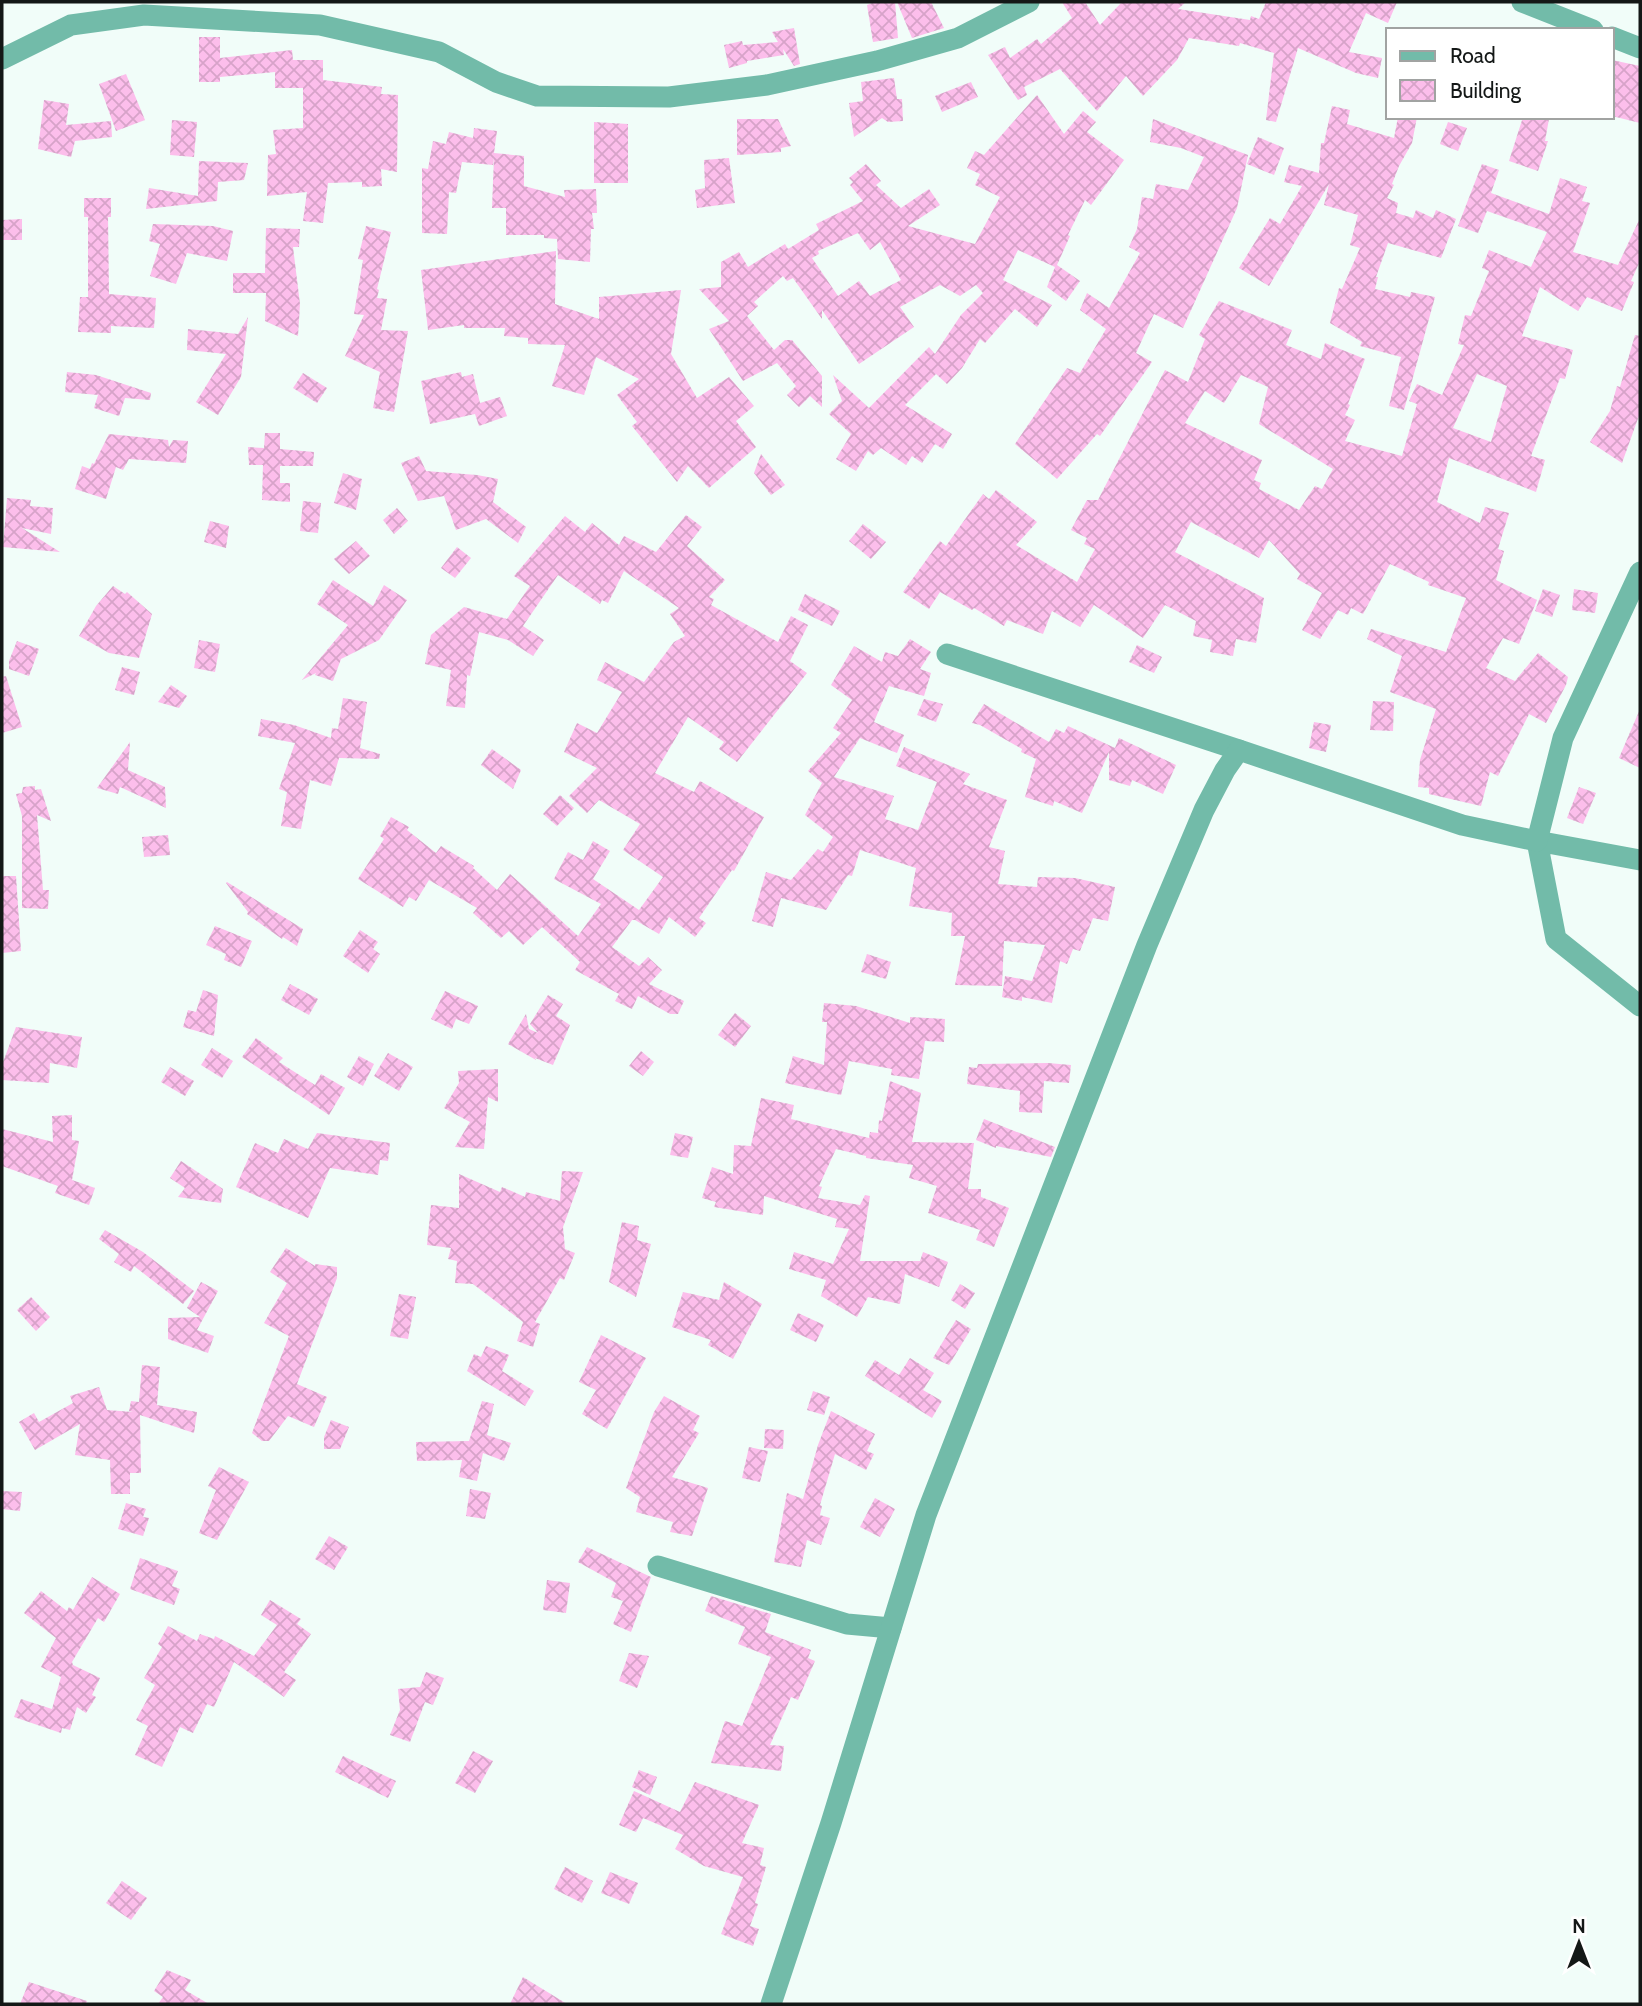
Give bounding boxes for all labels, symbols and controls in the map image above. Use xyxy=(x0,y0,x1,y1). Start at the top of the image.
legend xyxy=(1386,28,1614,119)
text: Road xyxy=(1450,43,1496,68)
text: Building xyxy=(1450,78,1522,103)
north arrow xyxy=(1544,1908,1614,1978)
text: N xyxy=(1572,1915,1586,1938)

